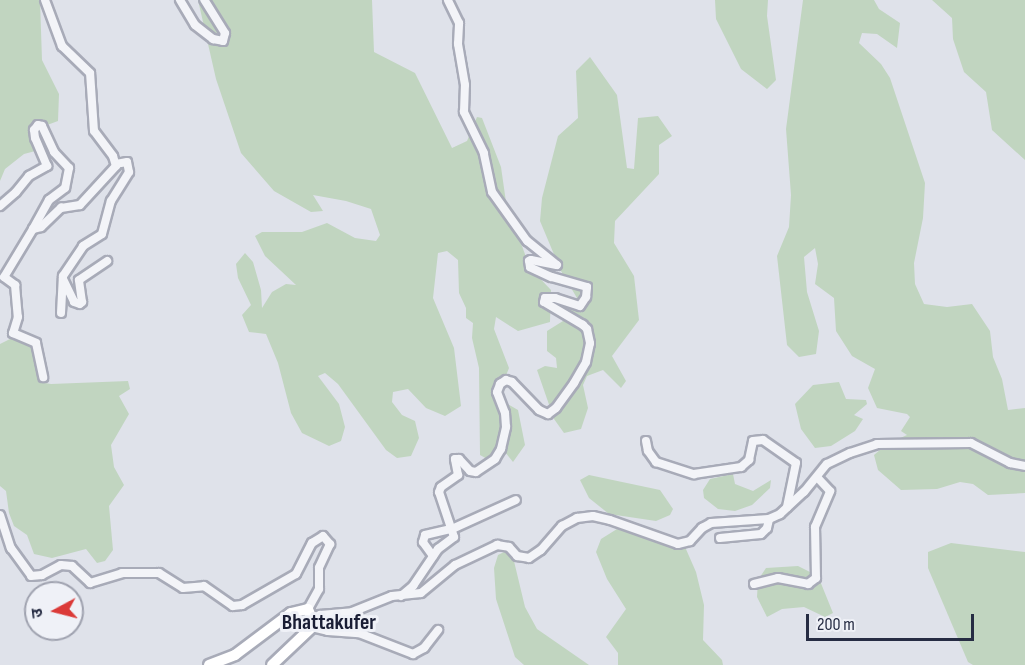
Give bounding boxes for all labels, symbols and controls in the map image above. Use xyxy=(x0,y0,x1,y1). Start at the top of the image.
north arrow xyxy=(24,581,84,641)
scale bar xyxy=(809,602,977,640)
text: उ xyxy=(28,607,48,619)
district label: Bhattakufer xyxy=(282,610,376,636)
text: 200 m xyxy=(817,614,855,635)

